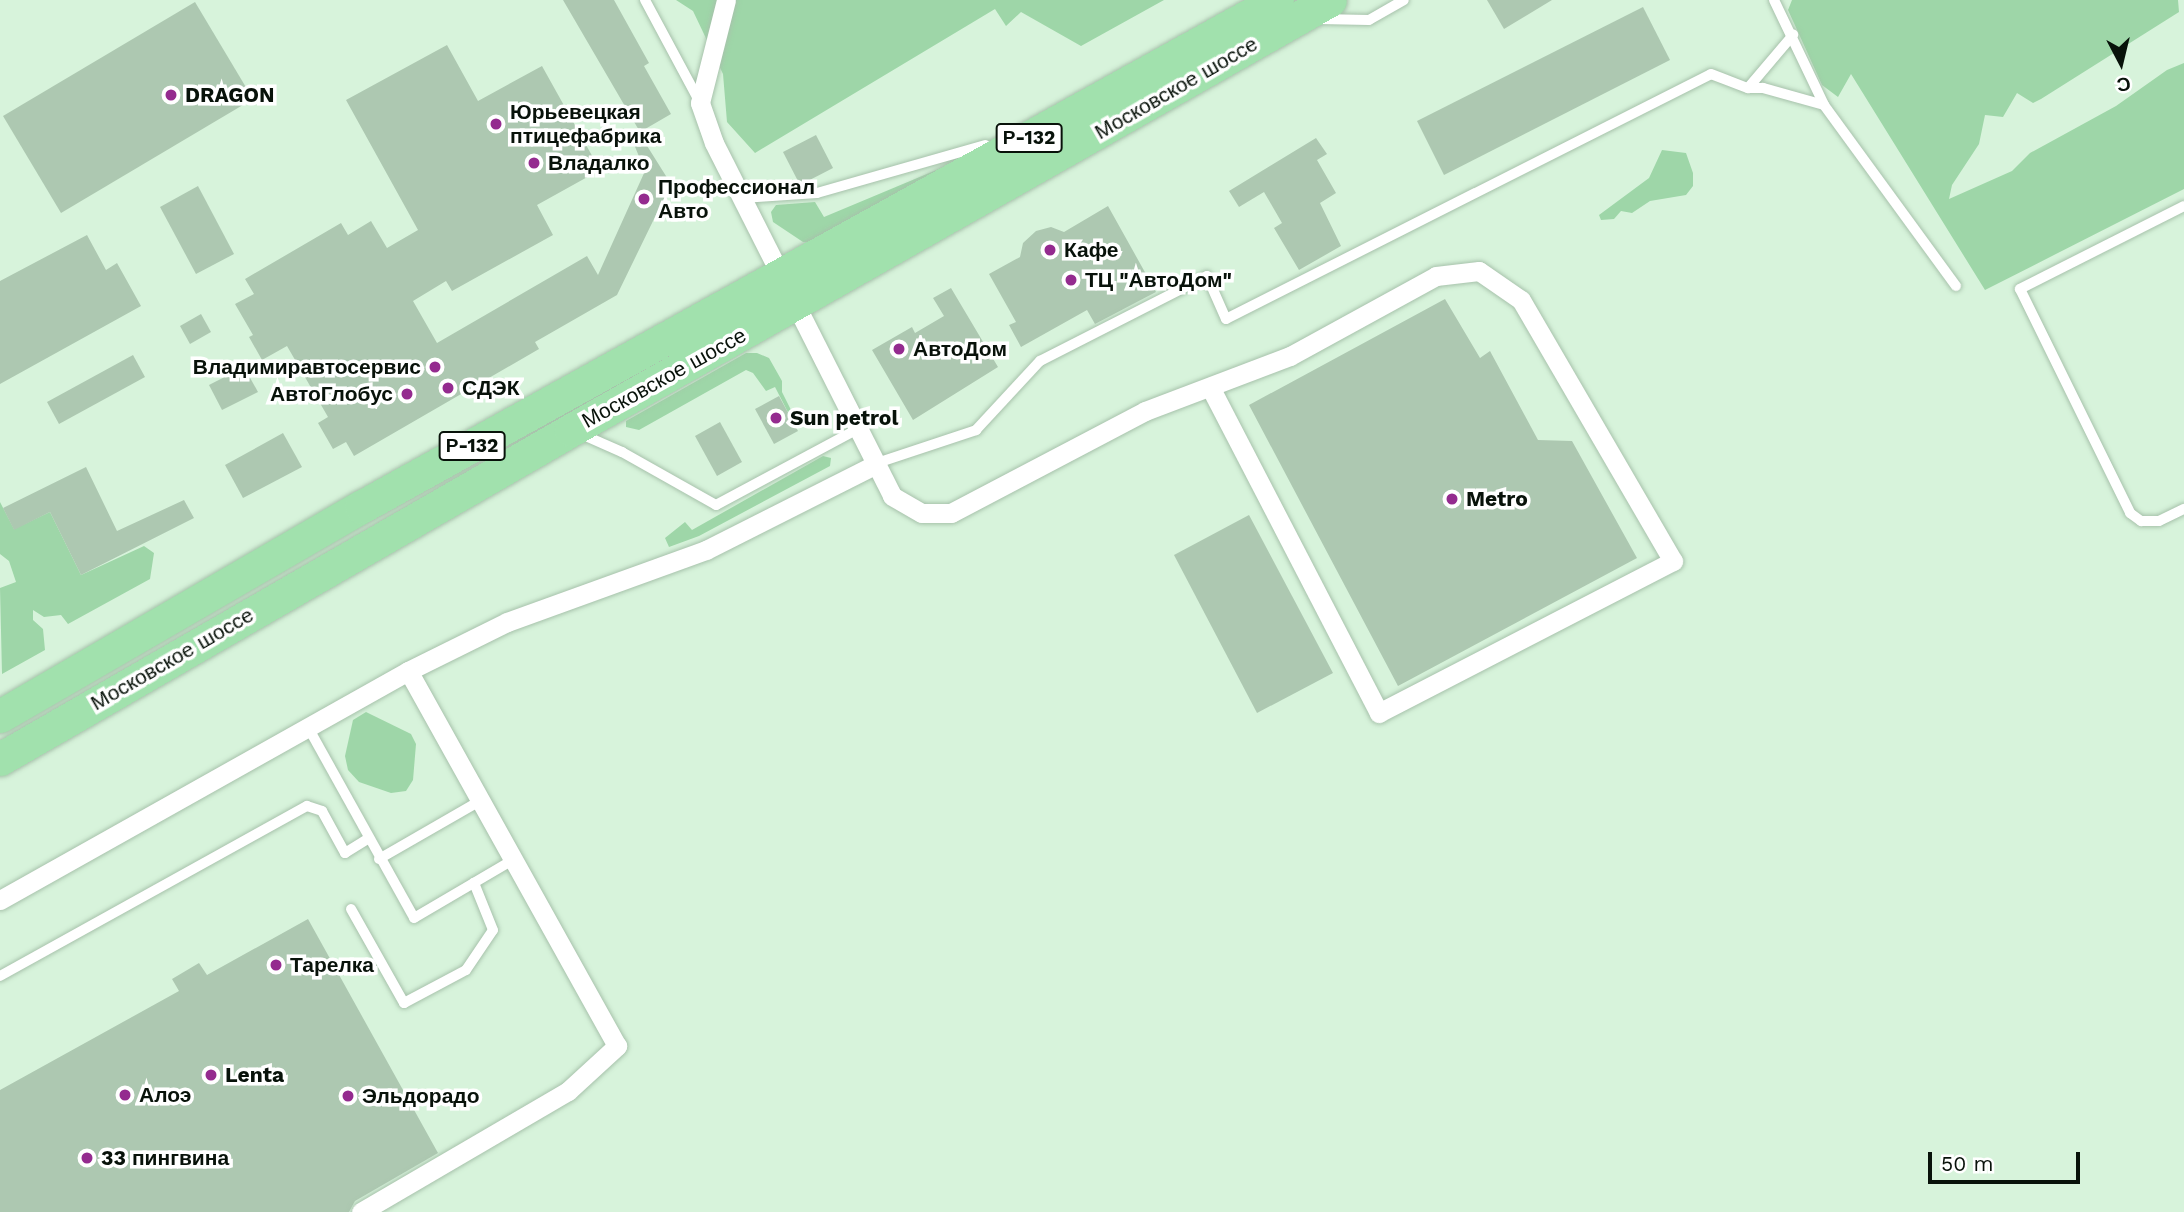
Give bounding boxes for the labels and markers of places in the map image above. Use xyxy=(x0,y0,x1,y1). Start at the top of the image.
place label: DRAGON xyxy=(185,82,274,108)
marker: DRAGON xyxy=(163,87,179,103)
place label: Юрьевецкая птицефабрика xyxy=(510,99,661,149)
marker: Юрьевецкая птицефабрика xyxy=(488,116,504,132)
place label: Владалко xyxy=(548,150,650,176)
marker: Владалко xyxy=(526,155,542,171)
place label: Профессионал Авто xyxy=(658,174,815,224)
marker: Профессионал Авто xyxy=(636,191,652,207)
place label: Кафе xyxy=(1064,237,1119,263)
marker: Кафе xyxy=(1042,242,1058,258)
place label: ТЦ "АвтоДом" xyxy=(1085,267,1232,293)
marker: ТЦ "АвтоДом" xyxy=(1063,272,1079,288)
place label: АвтоДом xyxy=(913,336,1007,362)
marker: АвтоДом xyxy=(891,341,907,357)
place label: Владимиравтосервис xyxy=(193,354,421,380)
marker: Владимиравтосервис xyxy=(427,359,443,375)
place label: СДЭК xyxy=(462,375,520,401)
marker: СДЭК xyxy=(440,380,456,396)
place label: АвтоГлобус xyxy=(270,381,393,407)
marker: АвтоГлобус xyxy=(399,386,415,402)
place label: Sun petrol xyxy=(790,405,898,431)
marker: Sun petrol xyxy=(768,410,784,426)
place label: Metro xyxy=(1466,486,1528,512)
marker: Metro xyxy=(1444,491,1460,507)
place label: Тарелка xyxy=(290,952,374,978)
marker: Тарелка xyxy=(268,957,284,973)
place label: Lenta xyxy=(225,1062,284,1088)
marker: Lenta xyxy=(203,1067,219,1083)
place label: Алоэ xyxy=(139,1082,191,1108)
place label: Эльдорадо xyxy=(362,1083,479,1109)
marker: Алоэ xyxy=(117,1087,133,1103)
marker: Эльдорадо xyxy=(340,1088,356,1104)
place label: 33 пингвина xyxy=(101,1145,229,1171)
marker: 33 пингвина xyxy=(79,1150,95,1166)

